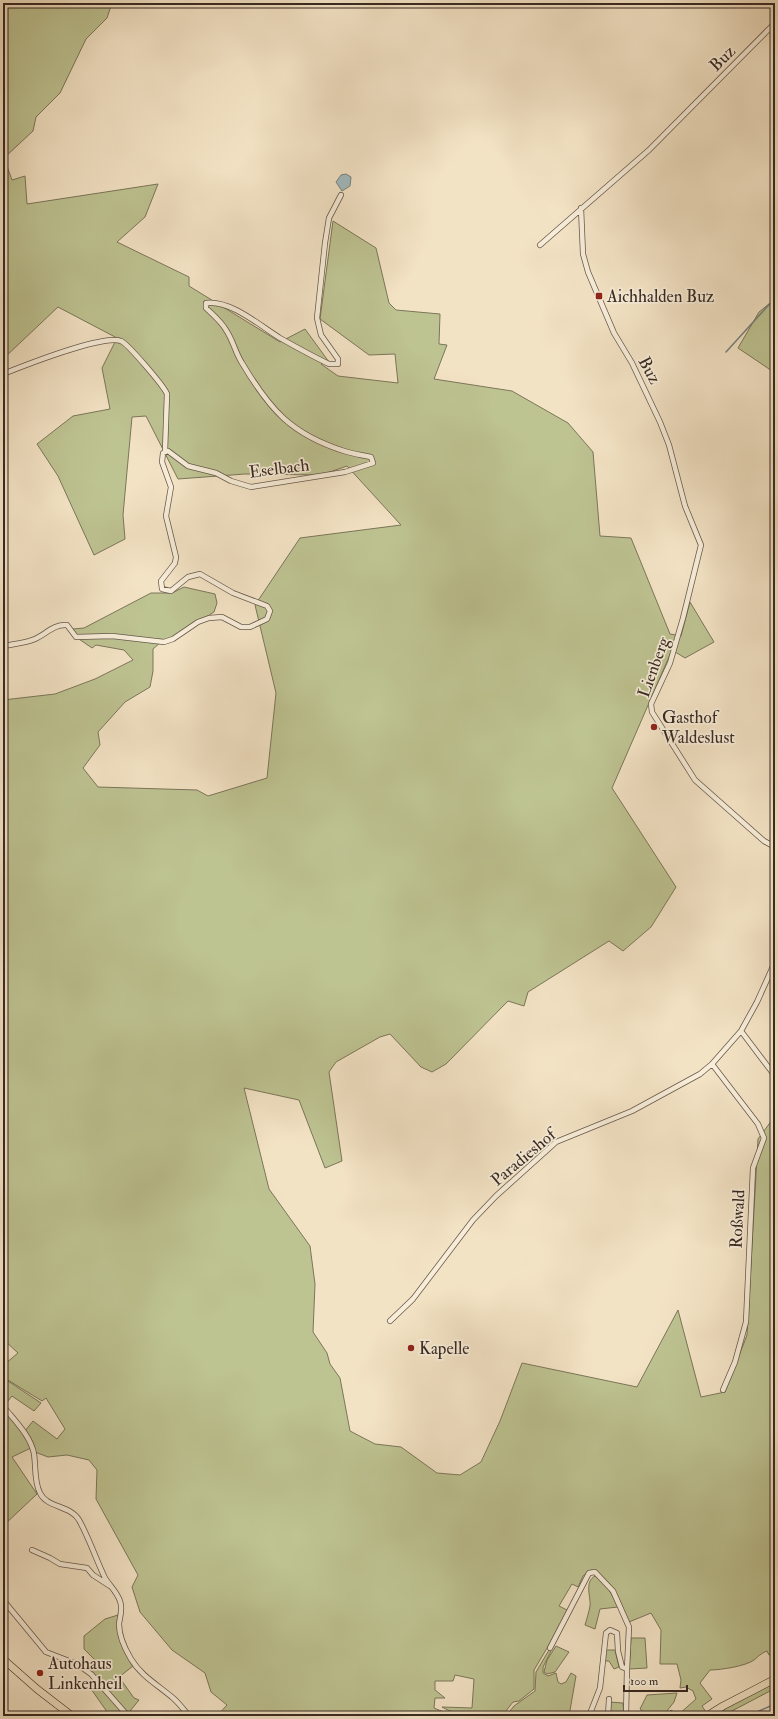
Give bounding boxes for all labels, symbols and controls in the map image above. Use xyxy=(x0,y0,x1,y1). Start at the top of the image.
street label: Buz xyxy=(705,41,740,76)
place label: Aichhalden Buz xyxy=(606,286,714,307)
marker: Aichhalden Buz xyxy=(594,291,604,301)
street label: Buz xyxy=(634,353,665,388)
street label: Eselbach xyxy=(248,454,310,483)
street label: Lienberg xyxy=(633,634,674,700)
place label: Gasthof Waldeslust xyxy=(661,707,735,748)
marker: Gasthof Waldeslust xyxy=(649,722,659,732)
street label: Paradieshof xyxy=(487,1123,562,1191)
street label: Roßwald xyxy=(725,1188,750,1249)
place label: Kapelle xyxy=(419,1338,469,1360)
marker: Kapelle xyxy=(406,1343,416,1353)
place label: Autohaus Linkenheil xyxy=(47,1653,123,1694)
scale bar xyxy=(624,1667,687,1693)
marker: Autohaus Linkenheil xyxy=(35,1668,45,1678)
text: 100 m xyxy=(630,1674,659,1689)

